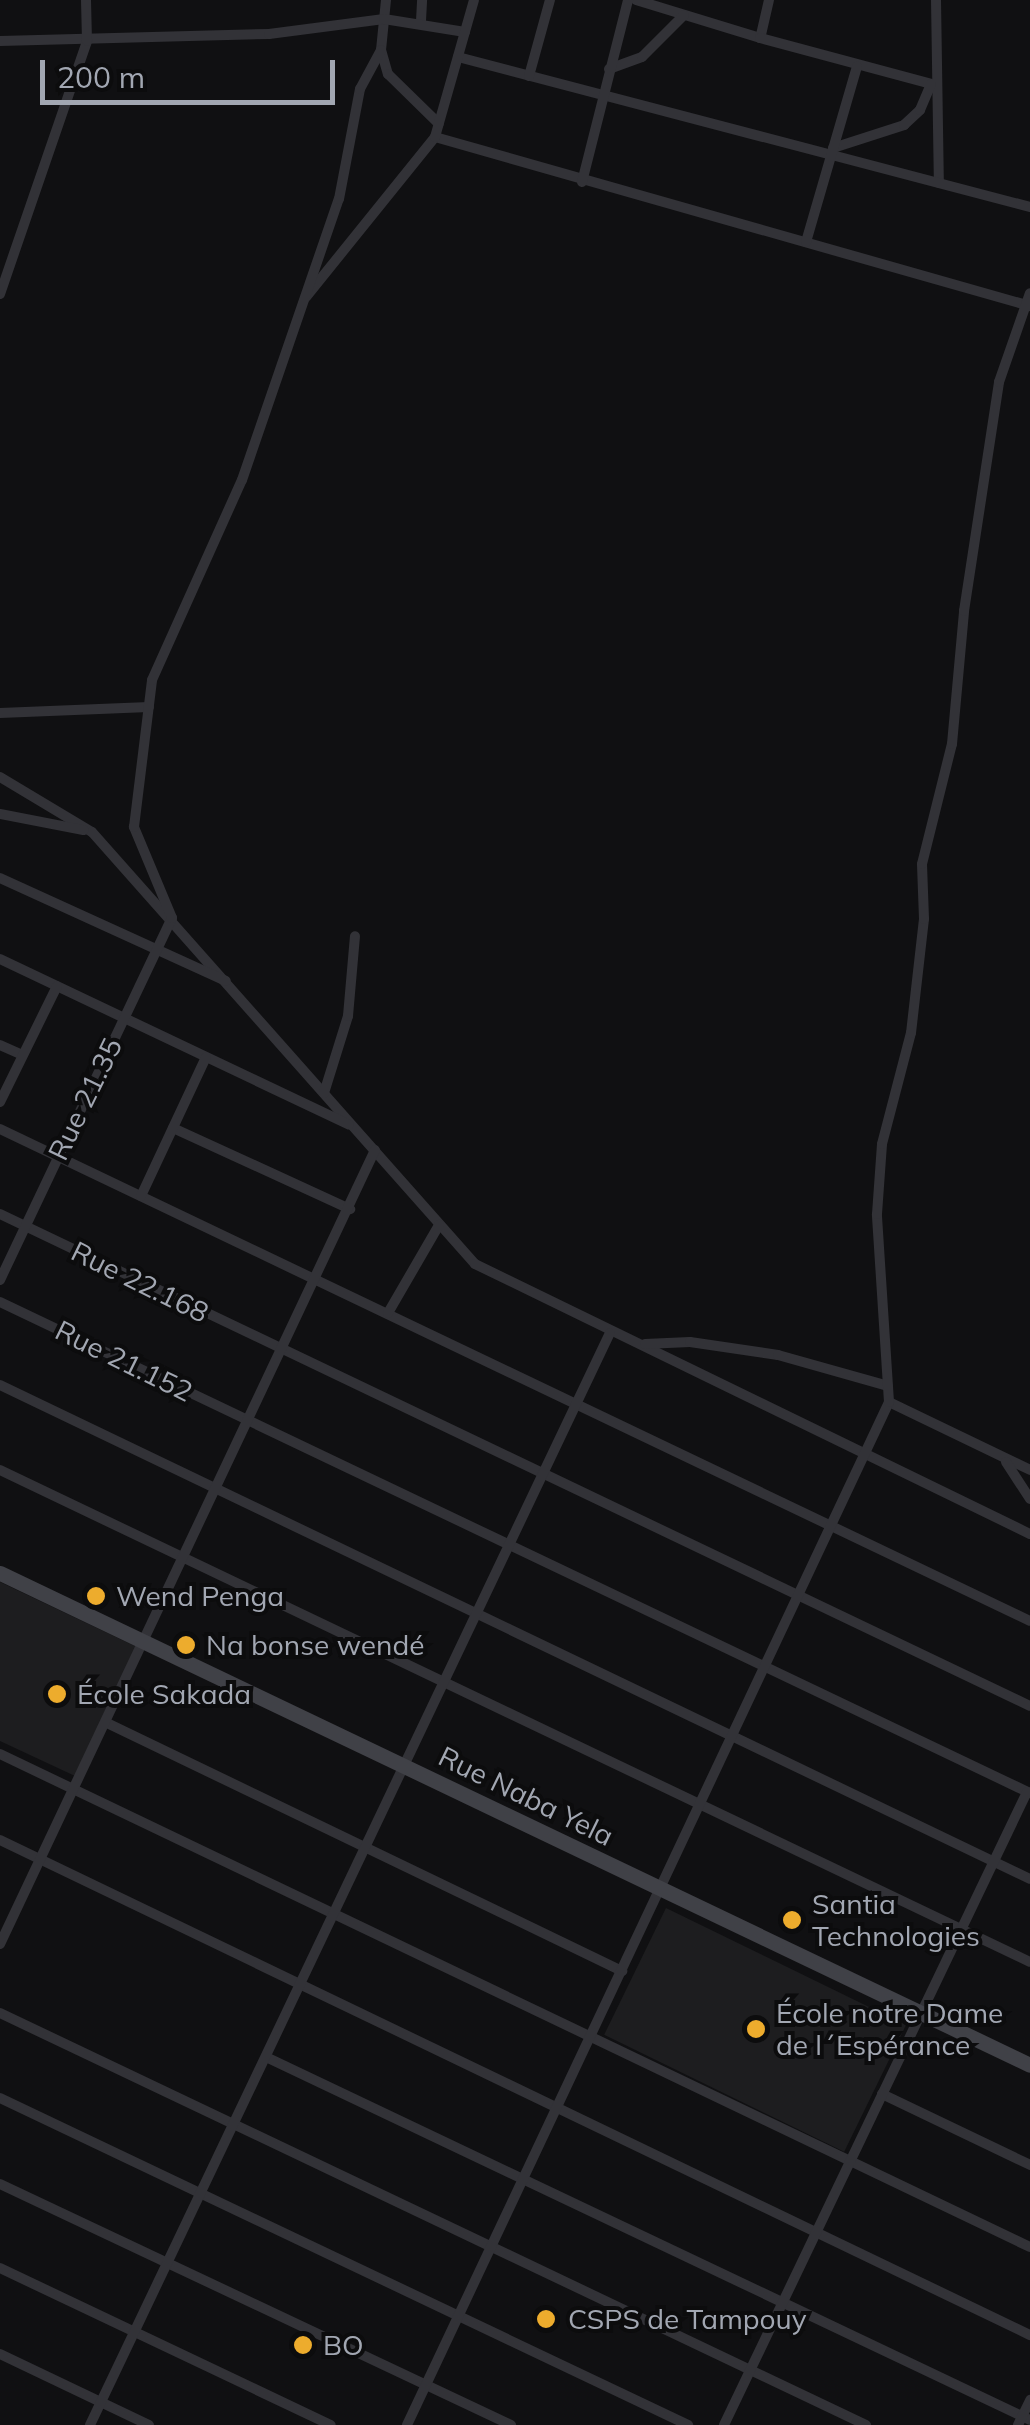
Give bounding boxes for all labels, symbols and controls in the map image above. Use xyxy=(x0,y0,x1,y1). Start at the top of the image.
scale bar xyxy=(45,40,340,102)
text: 200 m xyxy=(57,58,145,96)
street label: Rue 21.35 xyxy=(41,1032,129,1166)
street label: Rue 22.168 xyxy=(66,1234,214,1330)
street label: Rue 21.152 xyxy=(50,1313,198,1409)
place label: Wend Penga xyxy=(116,1579,284,1613)
marker: Wend Penga xyxy=(85,1585,107,1607)
place label: Na bonse wendé xyxy=(206,1628,424,1662)
marker: Na bonse wendé xyxy=(175,1634,197,1656)
place label: École Sakada xyxy=(77,1677,251,1711)
marker: École Sakada xyxy=(46,1683,68,1705)
street label: Rue Naba Yela xyxy=(433,1739,619,1853)
place label: Santia Technologies xyxy=(812,1887,980,1953)
marker: Santia Technologies xyxy=(781,1909,803,1931)
place label: École notre Dame de l´Espérance xyxy=(776,1996,1003,2062)
marker: École notre Dame de l´Espérance xyxy=(745,2018,767,2040)
place label: CSPS de Tampouy xyxy=(568,2302,807,2336)
marker: CSPS de Tampouy xyxy=(533,2306,559,2332)
place label: BO xyxy=(323,2328,364,2362)
marker: BO xyxy=(292,2334,314,2356)

